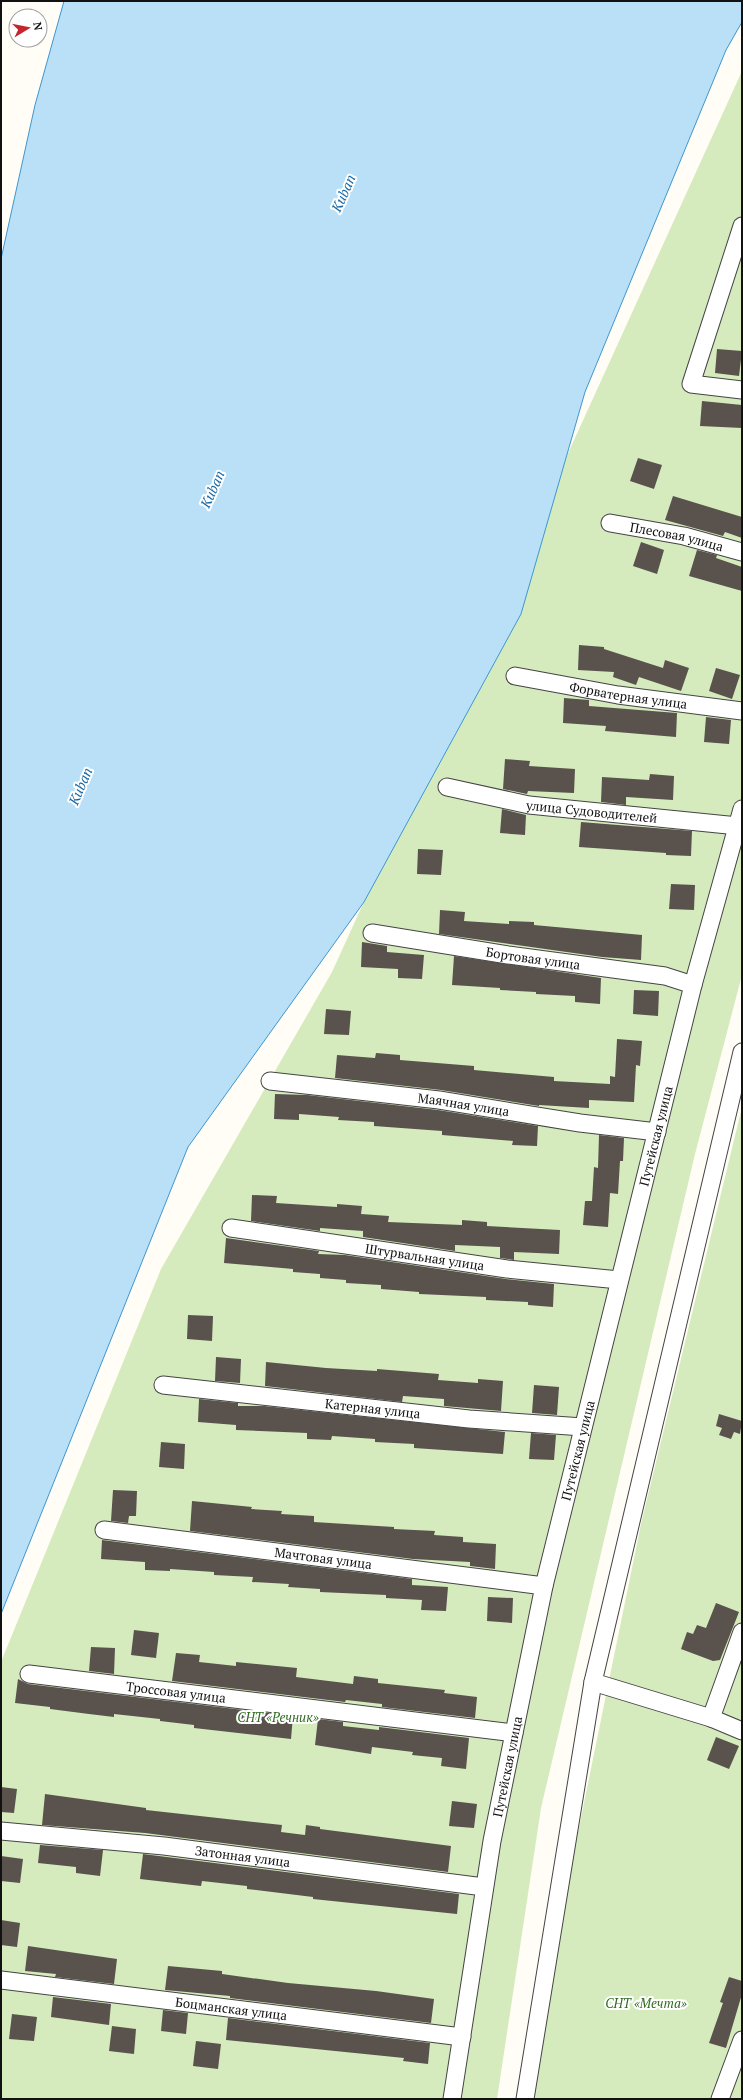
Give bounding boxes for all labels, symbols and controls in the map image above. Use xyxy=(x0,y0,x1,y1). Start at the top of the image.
north arrow xyxy=(8,8,48,48)
text: N xyxy=(30,21,46,32)
water label: Kuban xyxy=(326,171,360,216)
water label: Kuban xyxy=(195,467,229,512)
street label: Плесовая улица xyxy=(628,518,726,556)
street label: Форватерная улица xyxy=(568,677,689,713)
water label: Kuban xyxy=(63,764,96,809)
street label: улица Судоводителей xyxy=(524,796,658,827)
street label: Бортовая улица xyxy=(484,943,582,974)
street label: Путейская улица xyxy=(635,1084,677,1188)
street label: Маячная улица xyxy=(417,1089,511,1120)
street label: Штурвальная улица xyxy=(364,1239,486,1275)
street label: Катерная улица xyxy=(324,1394,422,1423)
street label: Путейская улица xyxy=(557,1398,599,1502)
street label: Мачтовая улица xyxy=(273,1543,373,1573)
street label: Троссовая улица xyxy=(125,1677,227,1707)
park label: СНТ «Речник» xyxy=(237,1708,319,1726)
street label: Путейская улица xyxy=(488,1714,526,1819)
street label: Затонная улица xyxy=(194,1841,292,1871)
street label: Боцманская улица xyxy=(174,1993,289,2024)
park label: СНТ «Мечта» xyxy=(605,1994,687,2012)

